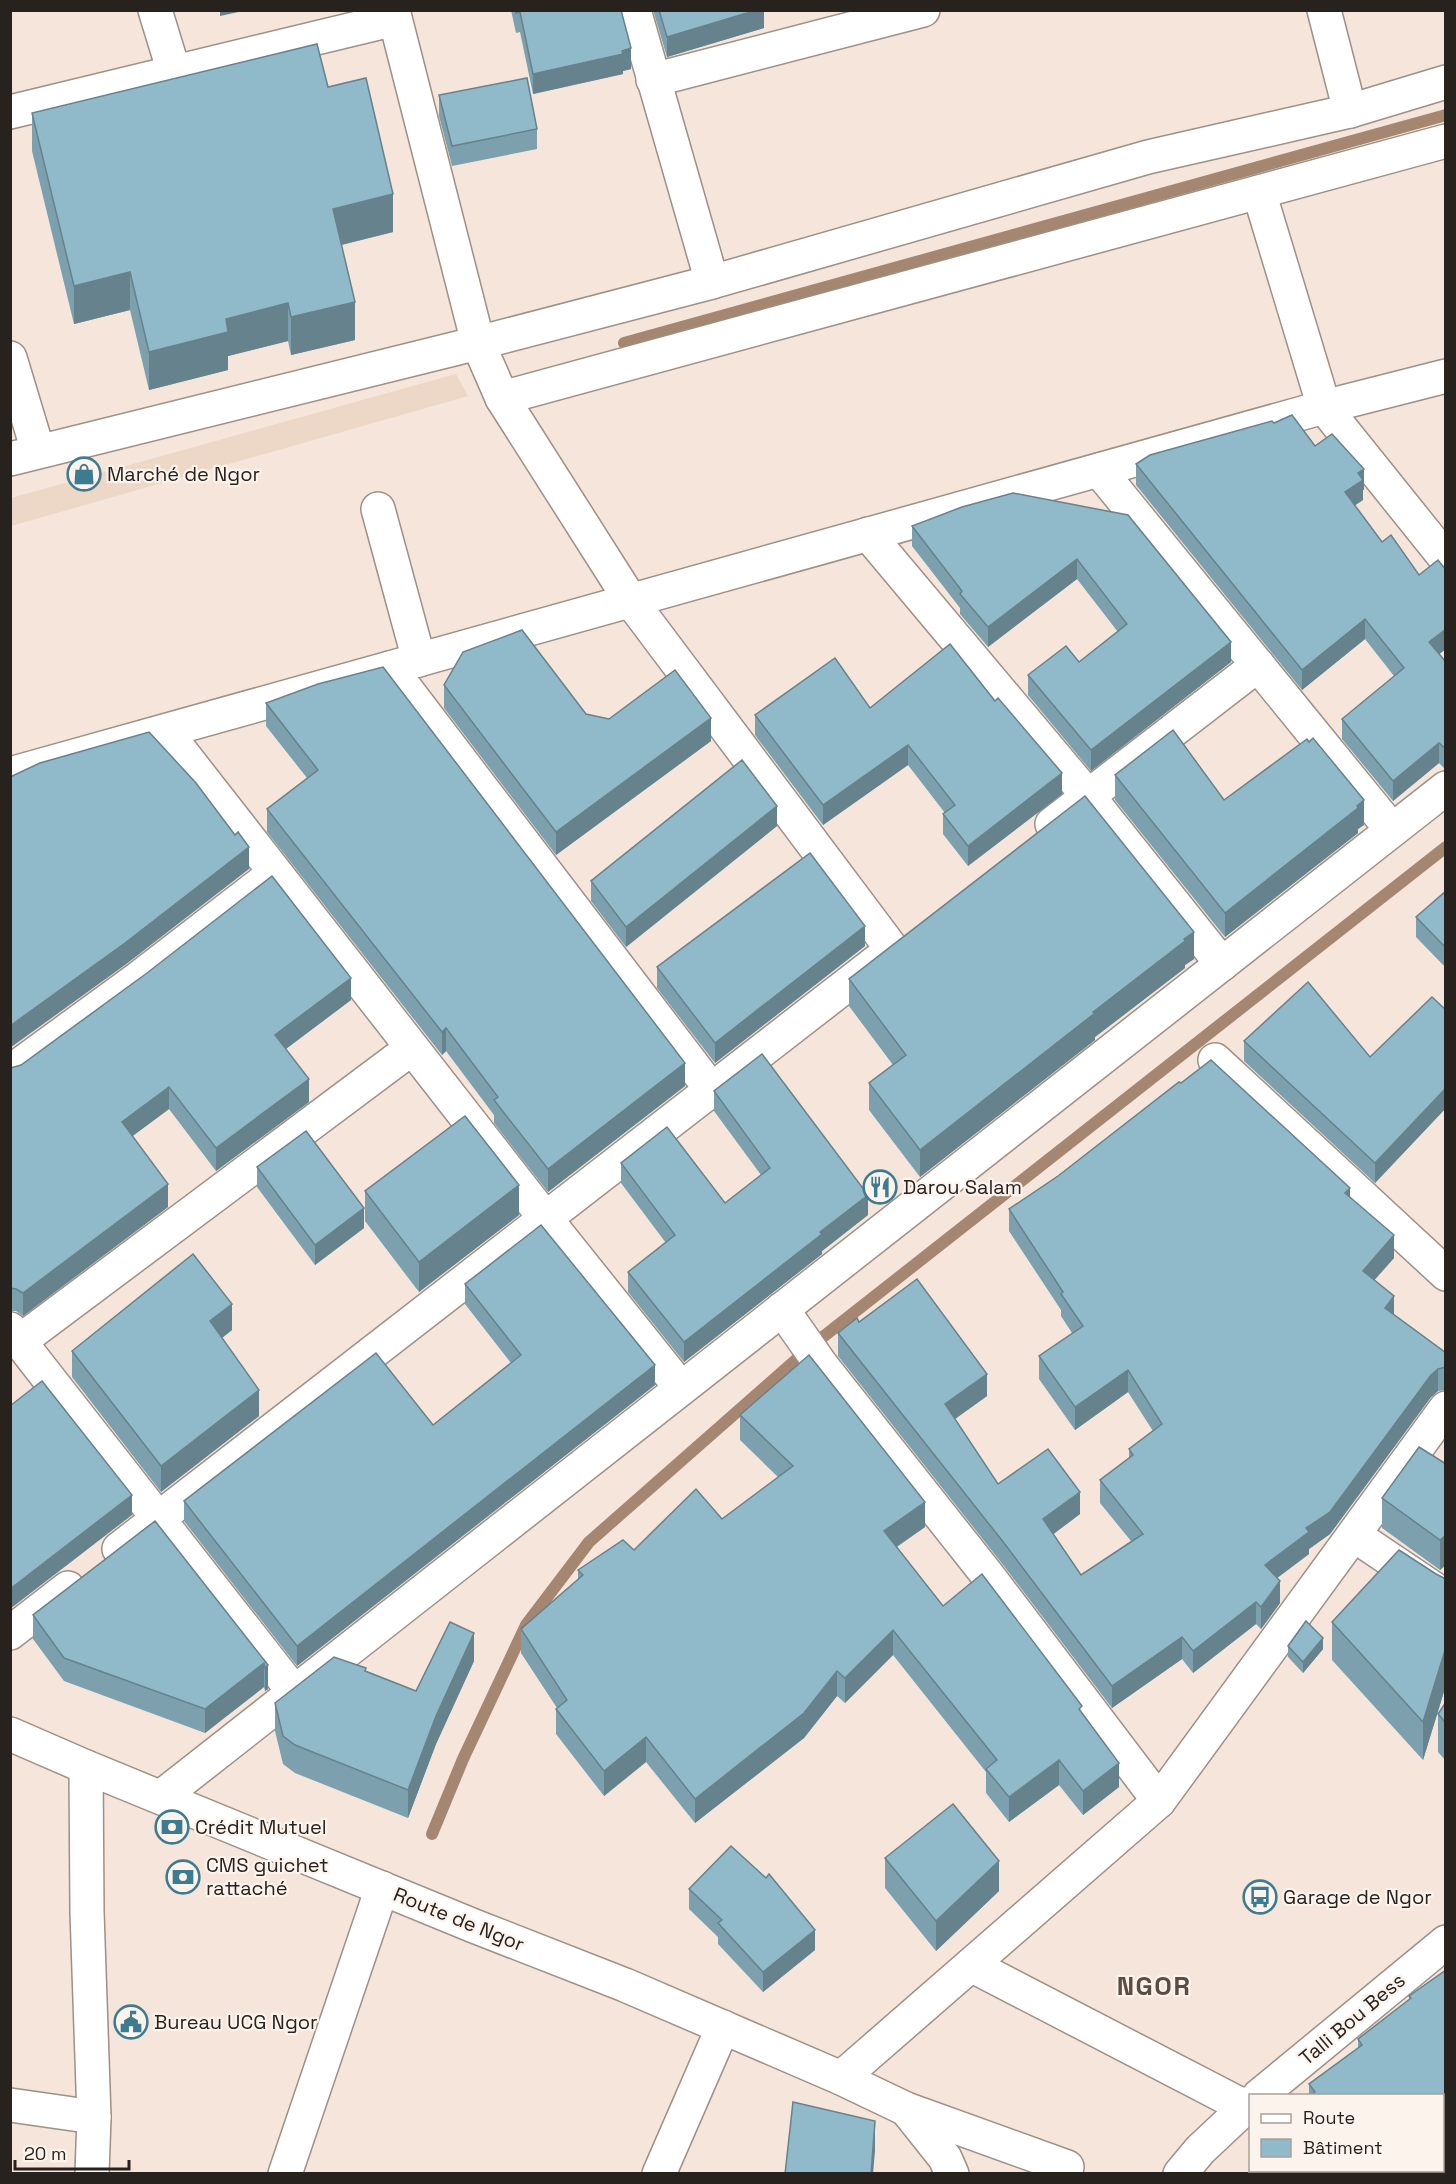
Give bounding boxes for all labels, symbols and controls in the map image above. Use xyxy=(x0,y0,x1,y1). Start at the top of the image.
shop icon: Marché de Ngor xyxy=(66,456,102,492)
place label: Marché de Ngor xyxy=(107,461,260,487)
restaurant icon: Darou Salam xyxy=(862,1169,898,1205)
place label: Darou Salam xyxy=(903,1174,1022,1200)
bank icon: Crédit Mutuel xyxy=(154,1809,190,1845)
place label: Crédit Mutuel xyxy=(195,1814,327,1840)
place label: CMS guichet rattaché xyxy=(206,1852,328,1901)
bank icon: CMS guichet rattaché xyxy=(165,1859,201,1895)
bus stop icon: Garage de Ngor xyxy=(1242,1879,1278,1915)
street label: Route de Ngor xyxy=(390,1881,528,1957)
place label: Garage de Ngor xyxy=(1283,1884,1432,1910)
street label: Talli Bou Bess xyxy=(1294,1967,1410,2071)
district label: NGOR xyxy=(1117,1969,1191,2003)
public building icon: Bureau UCG Ngor xyxy=(113,2004,149,2040)
place label: Bureau UCG Ngor xyxy=(154,2009,318,2035)
legend xyxy=(1249,2094,1444,2172)
text: Route xyxy=(1303,2106,1355,2129)
scale bar xyxy=(15,2133,129,2171)
text: Bâtiment xyxy=(1303,2136,1383,2159)
text: 20 m xyxy=(24,2142,67,2165)

